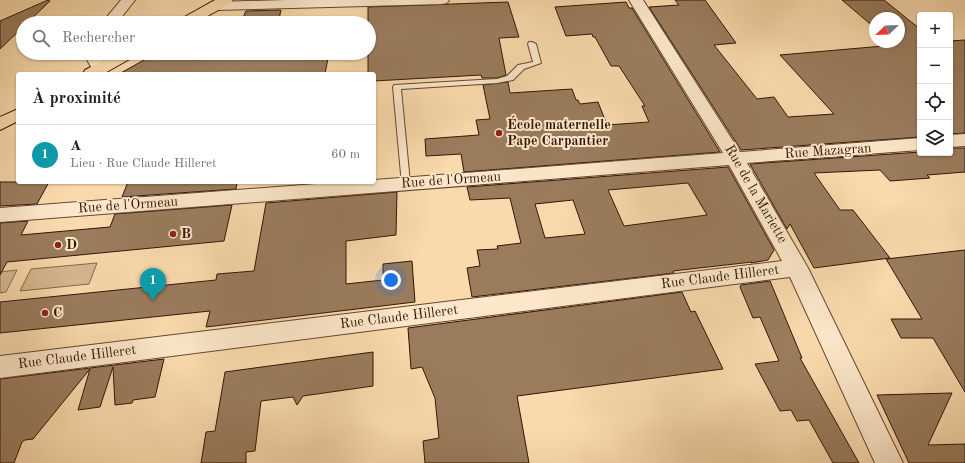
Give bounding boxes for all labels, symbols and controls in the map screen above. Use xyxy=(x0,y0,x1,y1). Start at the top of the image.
north arrow xyxy=(869,12,905,48)
map controls xyxy=(917,12,953,156)
button: + xyxy=(917,12,953,48)
search box xyxy=(16,16,376,60)
icon: search xyxy=(30,27,52,49)
text: Rechercher xyxy=(62,31,135,46)
button: − xyxy=(917,48,953,84)
button: locate xyxy=(917,84,953,120)
text: À proximité xyxy=(32,90,121,107)
place label: École maternelle Pape Carpantier xyxy=(507,115,611,148)
button: layers xyxy=(917,120,953,156)
marker: École maternelle Pape Carpantier xyxy=(494,128,504,138)
text: A xyxy=(70,139,81,154)
street label: Rue Mazagran xyxy=(784,141,872,161)
street label: Rue de la Mariette xyxy=(722,142,790,246)
text: 1 xyxy=(41,148,49,161)
text: 60 m xyxy=(331,148,360,161)
text: Lieu · Rue Claude Hilleret xyxy=(70,157,217,170)
street label: Rue de l'Ormeau xyxy=(401,169,502,190)
street label: Rue de l'Ormeau xyxy=(78,194,179,215)
place label: B xyxy=(181,227,191,241)
marker: B xyxy=(168,229,178,239)
place label: D xyxy=(66,238,77,252)
marker: D xyxy=(53,240,63,250)
street label: Rue Claude Hilleret xyxy=(660,263,780,291)
pin: 1 xyxy=(140,268,166,301)
your location xyxy=(381,270,401,290)
street label: Rue Claude Hilleret xyxy=(339,303,459,331)
place label: C xyxy=(53,306,62,320)
marker: C xyxy=(40,308,50,318)
street label: Rue Claude Hilleret xyxy=(17,343,137,371)

